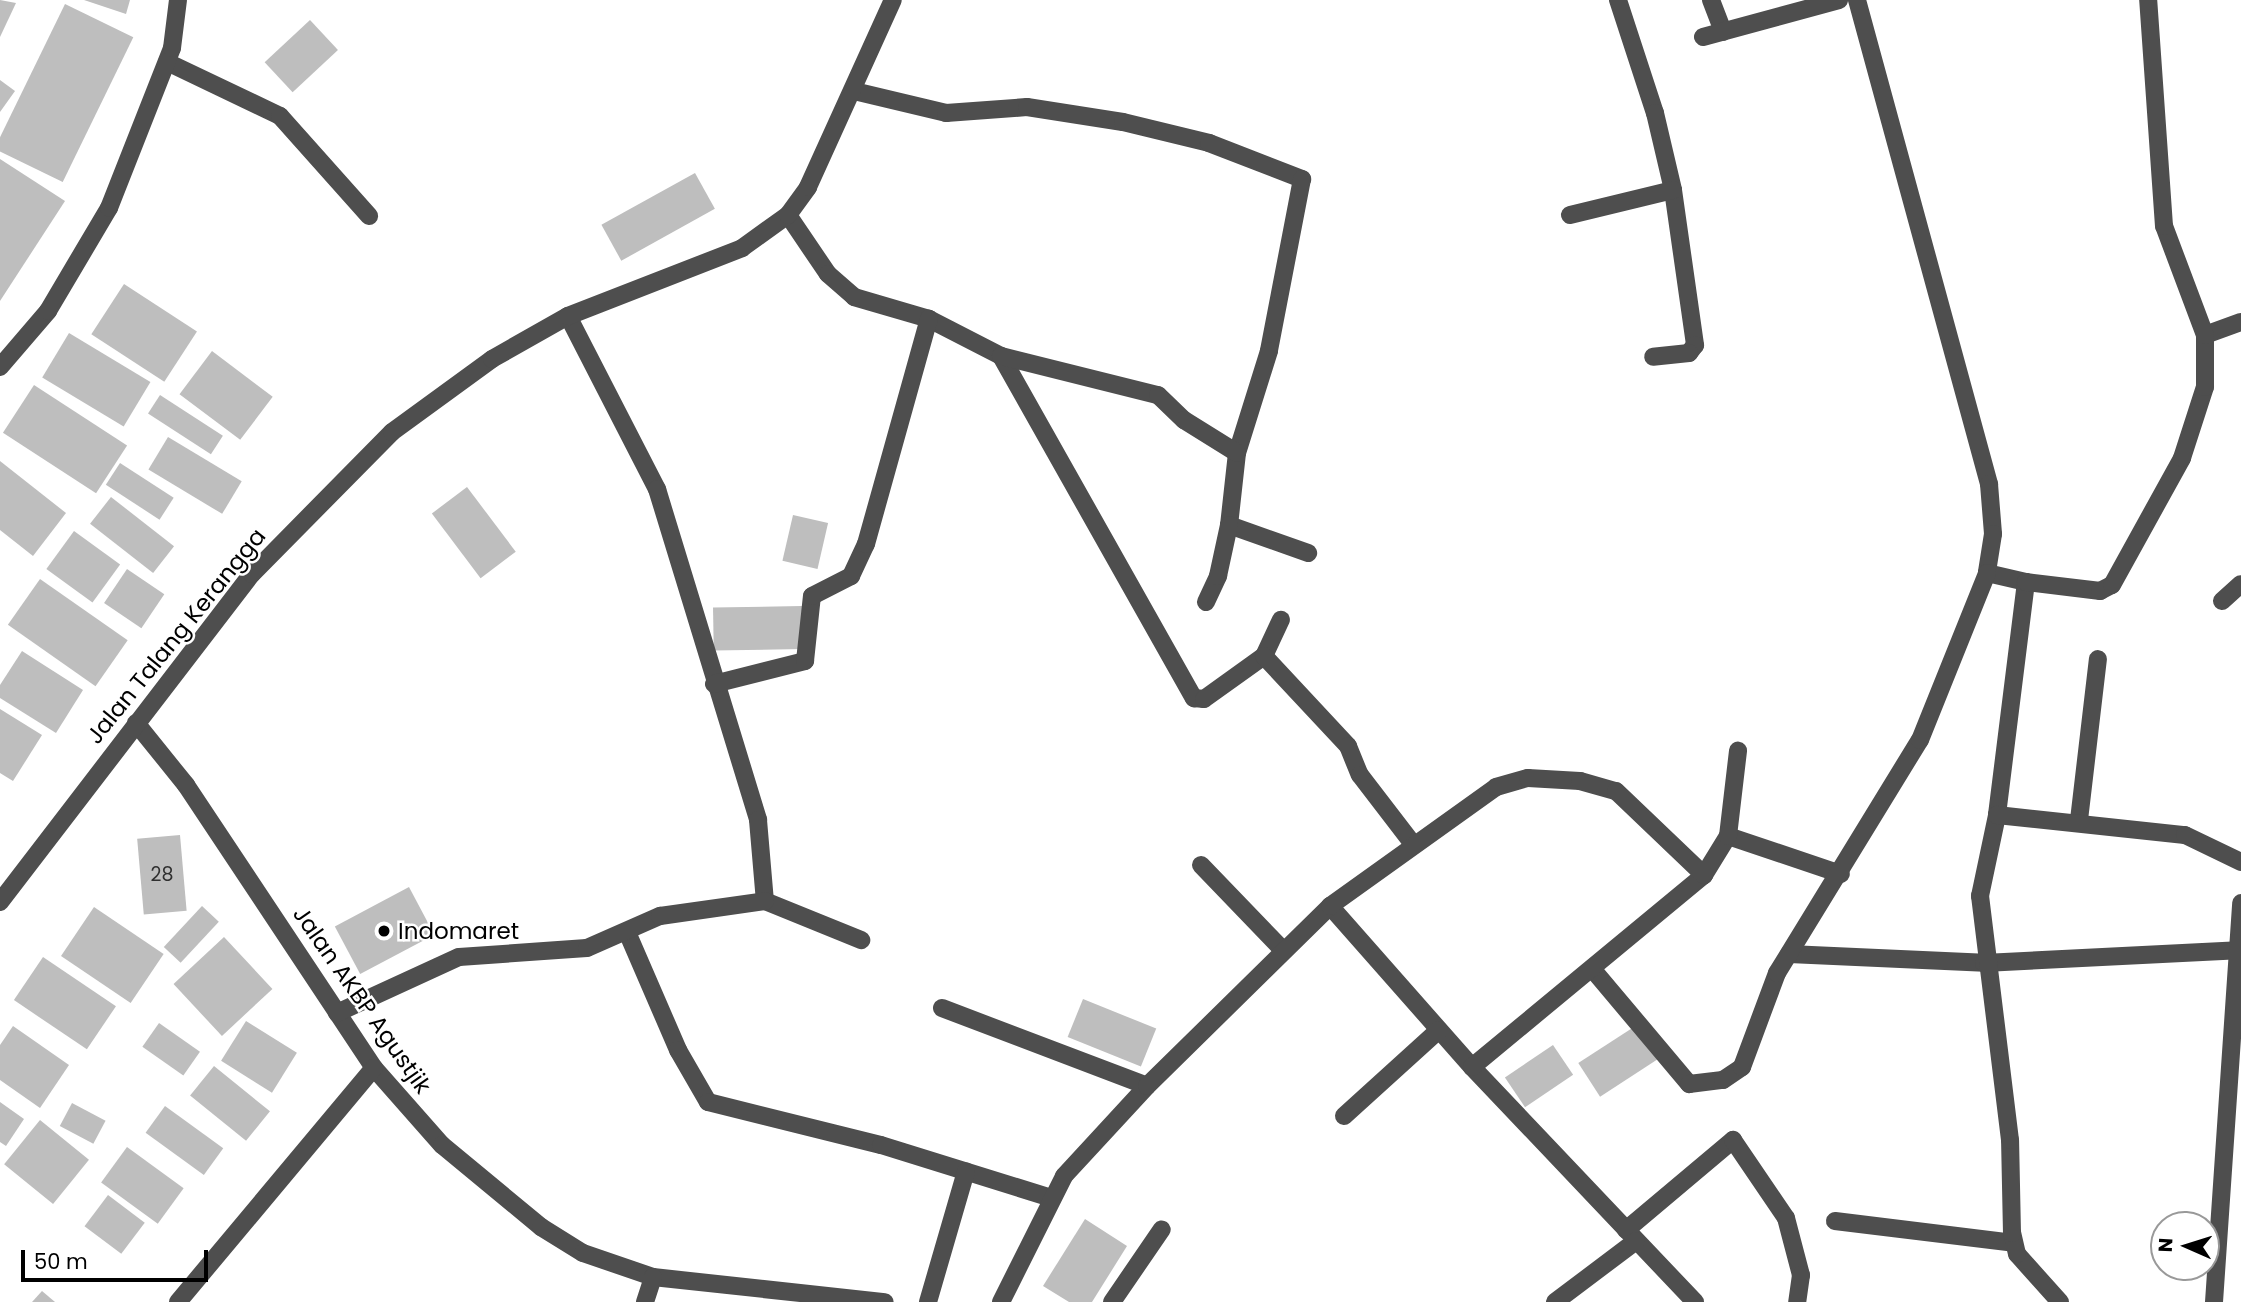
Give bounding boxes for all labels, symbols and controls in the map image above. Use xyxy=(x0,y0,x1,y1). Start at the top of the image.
street label: Jalan Talang Kerangga xyxy=(81,523,271,749)
house number: 28 xyxy=(151,864,173,886)
street label: Jalan AKBP Agustjik xyxy=(287,901,437,1099)
place label: Indomaret xyxy=(398,917,519,945)
marker: Indomaret xyxy=(376,923,392,939)
north arrow xyxy=(2150,1211,2220,1281)
scale bar xyxy=(24,1236,212,1280)
text: N xyxy=(2152,1237,2179,1253)
text: 50 m xyxy=(34,1247,88,1276)

